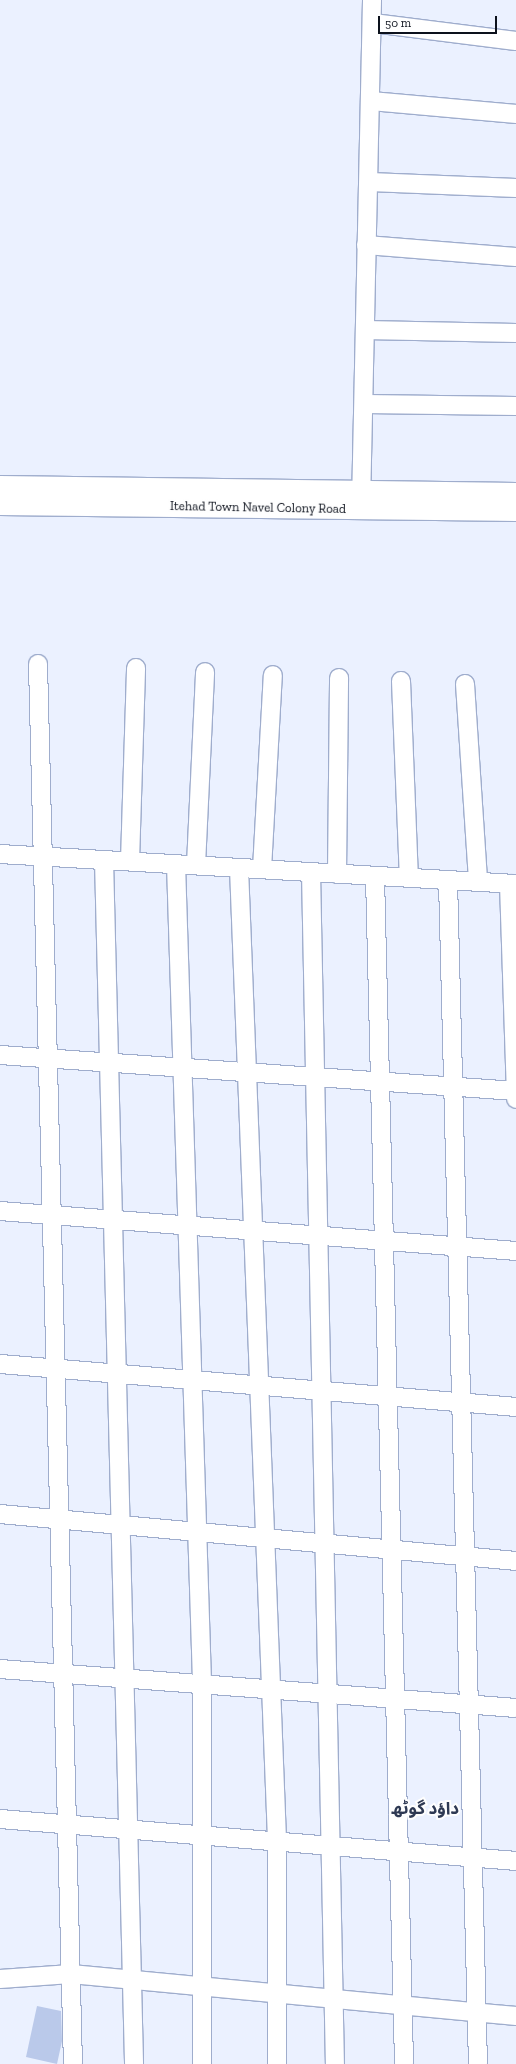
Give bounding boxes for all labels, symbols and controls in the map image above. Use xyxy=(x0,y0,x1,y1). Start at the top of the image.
scale bar xyxy=(380,8,499,34)
text: 50 m xyxy=(385,16,411,30)
street label: Itehad Town Navel Colony Road xyxy=(169,499,347,517)
district label: داؤد گوٹھ xyxy=(391,1799,459,1819)

